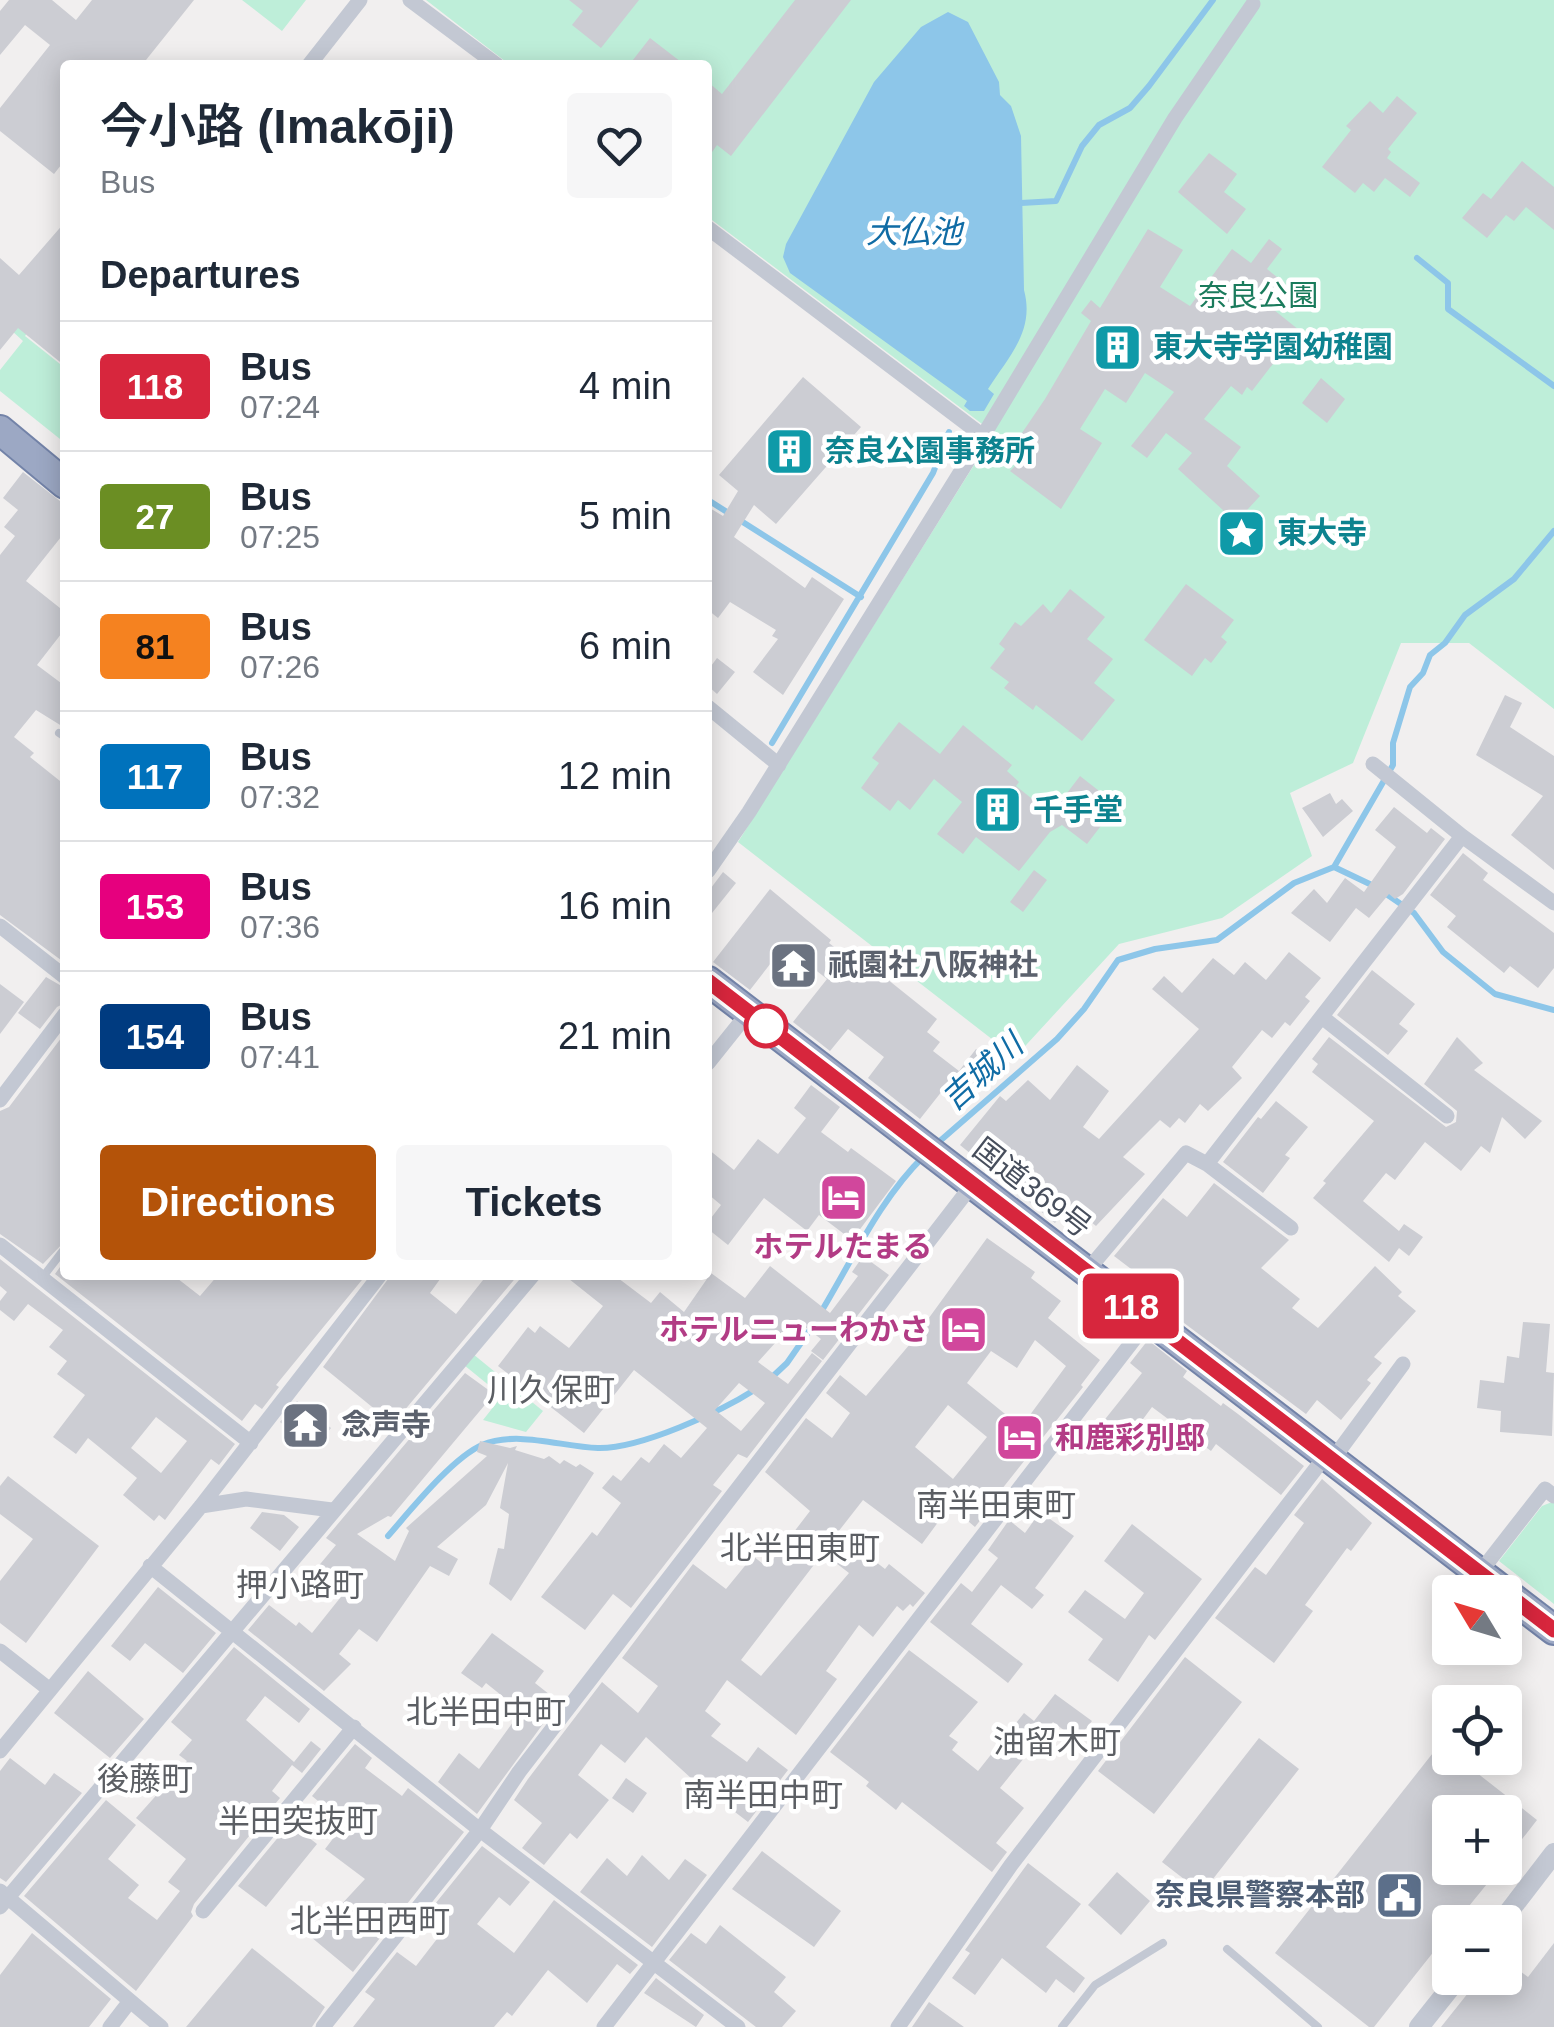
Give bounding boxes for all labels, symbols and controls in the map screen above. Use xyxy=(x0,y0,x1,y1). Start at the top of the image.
button: heart xyxy=(567,93,672,198)
text: 今小路 (Imakōji) xyxy=(100,100,455,153)
text: Bus xyxy=(100,164,155,200)
water label: 大仏池 xyxy=(866,214,965,250)
text: Departures xyxy=(100,254,301,296)
park label: 奈良公園 xyxy=(1198,279,1318,312)
building icon: 東大寺学園幼稚園 xyxy=(1092,321,1144,373)
place label: 東大寺学園幼稚園 xyxy=(1153,330,1393,363)
text: Bus xyxy=(240,346,312,388)
text: 4 min xyxy=(579,365,672,407)
text: 118 xyxy=(127,367,183,406)
text: 07:24 xyxy=(240,389,320,425)
building icon: 奈良公園事務所 xyxy=(764,425,816,477)
place label: 奈良公園事務所 xyxy=(825,434,1035,467)
text: Bus xyxy=(240,476,312,518)
text: 5 min xyxy=(579,495,672,537)
text: 27 xyxy=(136,497,174,536)
place icon: 東大寺 xyxy=(1216,507,1268,559)
place label: 東大寺 xyxy=(1277,516,1367,549)
text: 07:25 xyxy=(240,519,320,555)
text: Bus xyxy=(240,606,312,648)
text: 6 min xyxy=(579,625,672,667)
text: 81 xyxy=(136,627,174,666)
text: 07:26 xyxy=(240,649,320,685)
text: Bus xyxy=(240,736,312,778)
text: 12 min xyxy=(558,755,672,797)
text: 117 xyxy=(127,757,183,796)
text: 07:32 xyxy=(240,779,320,815)
building icon: 千手堂 xyxy=(972,784,1024,836)
place label: 千手堂 xyxy=(1033,793,1123,826)
text: Bus xyxy=(240,866,312,908)
text: 16 min xyxy=(558,885,672,927)
text: 153 xyxy=(126,887,184,926)
text: 07:36 xyxy=(240,909,320,945)
temple icon: 祇園社八阪神社 xyxy=(767,939,819,991)
place label: 祇園社八阪神社 xyxy=(828,948,1038,981)
text: Bus xyxy=(240,996,312,1038)
unlabelled marker xyxy=(745,1005,787,1047)
text: 21 min xyxy=(558,1015,672,1057)
text: 154 xyxy=(126,1017,184,1056)
water label: 吉城川 xyxy=(934,1025,1032,1118)
text: 07:41 xyxy=(240,1039,320,1075)
street label: 国道369号 xyxy=(967,1131,1098,1244)
button: Directions xyxy=(100,1145,376,1260)
button: Tickets xyxy=(396,1145,672,1260)
hotel icon: ホテルたまる xyxy=(817,1172,869,1224)
place label: ホテルたまる xyxy=(753,1230,933,1263)
line badge: 118 xyxy=(1074,1274,1188,1338)
text: 118 xyxy=(1103,1287,1159,1326)
hotel icon: ホテルニューわかさ xyxy=(938,1304,990,1356)
place label: ホテルニューわかさ xyxy=(659,1313,929,1346)
district label: 川久保町 xyxy=(487,1372,615,1408)
temple icon: 念声寺 xyxy=(280,1399,332,1451)
place label: 念声寺 xyxy=(341,1408,431,1441)
hotel icon: 和鹿彩別邸 xyxy=(994,1412,1046,1464)
place label: 和鹿彩別邸 xyxy=(1055,1421,1205,1454)
district label: 南半田東町 xyxy=(916,1487,1076,1523)
district label: 北半田東町 xyxy=(720,1530,880,1566)
district label: 押小路町 xyxy=(236,1567,364,1603)
north arrow xyxy=(1432,1575,1522,1665)
map controls xyxy=(1432,1575,1522,1995)
button: locate xyxy=(1432,1685,1522,1775)
district label: 北半田中町 xyxy=(406,1694,566,1730)
district label: 油留木町 xyxy=(993,1724,1121,1760)
district label: 後藤町 xyxy=(97,1761,193,1797)
district label: 南半田中町 xyxy=(683,1777,843,1813)
button: + xyxy=(1432,1795,1522,1885)
district label: 半田突抜町 xyxy=(218,1803,378,1839)
public building icon: 奈良県警察本部 xyxy=(1374,1869,1426,1921)
place label: 奈良県警察本部 xyxy=(1155,1878,1365,1911)
district label: 北半田西町 xyxy=(290,1903,450,1939)
button: − xyxy=(1432,1905,1522,1995)

